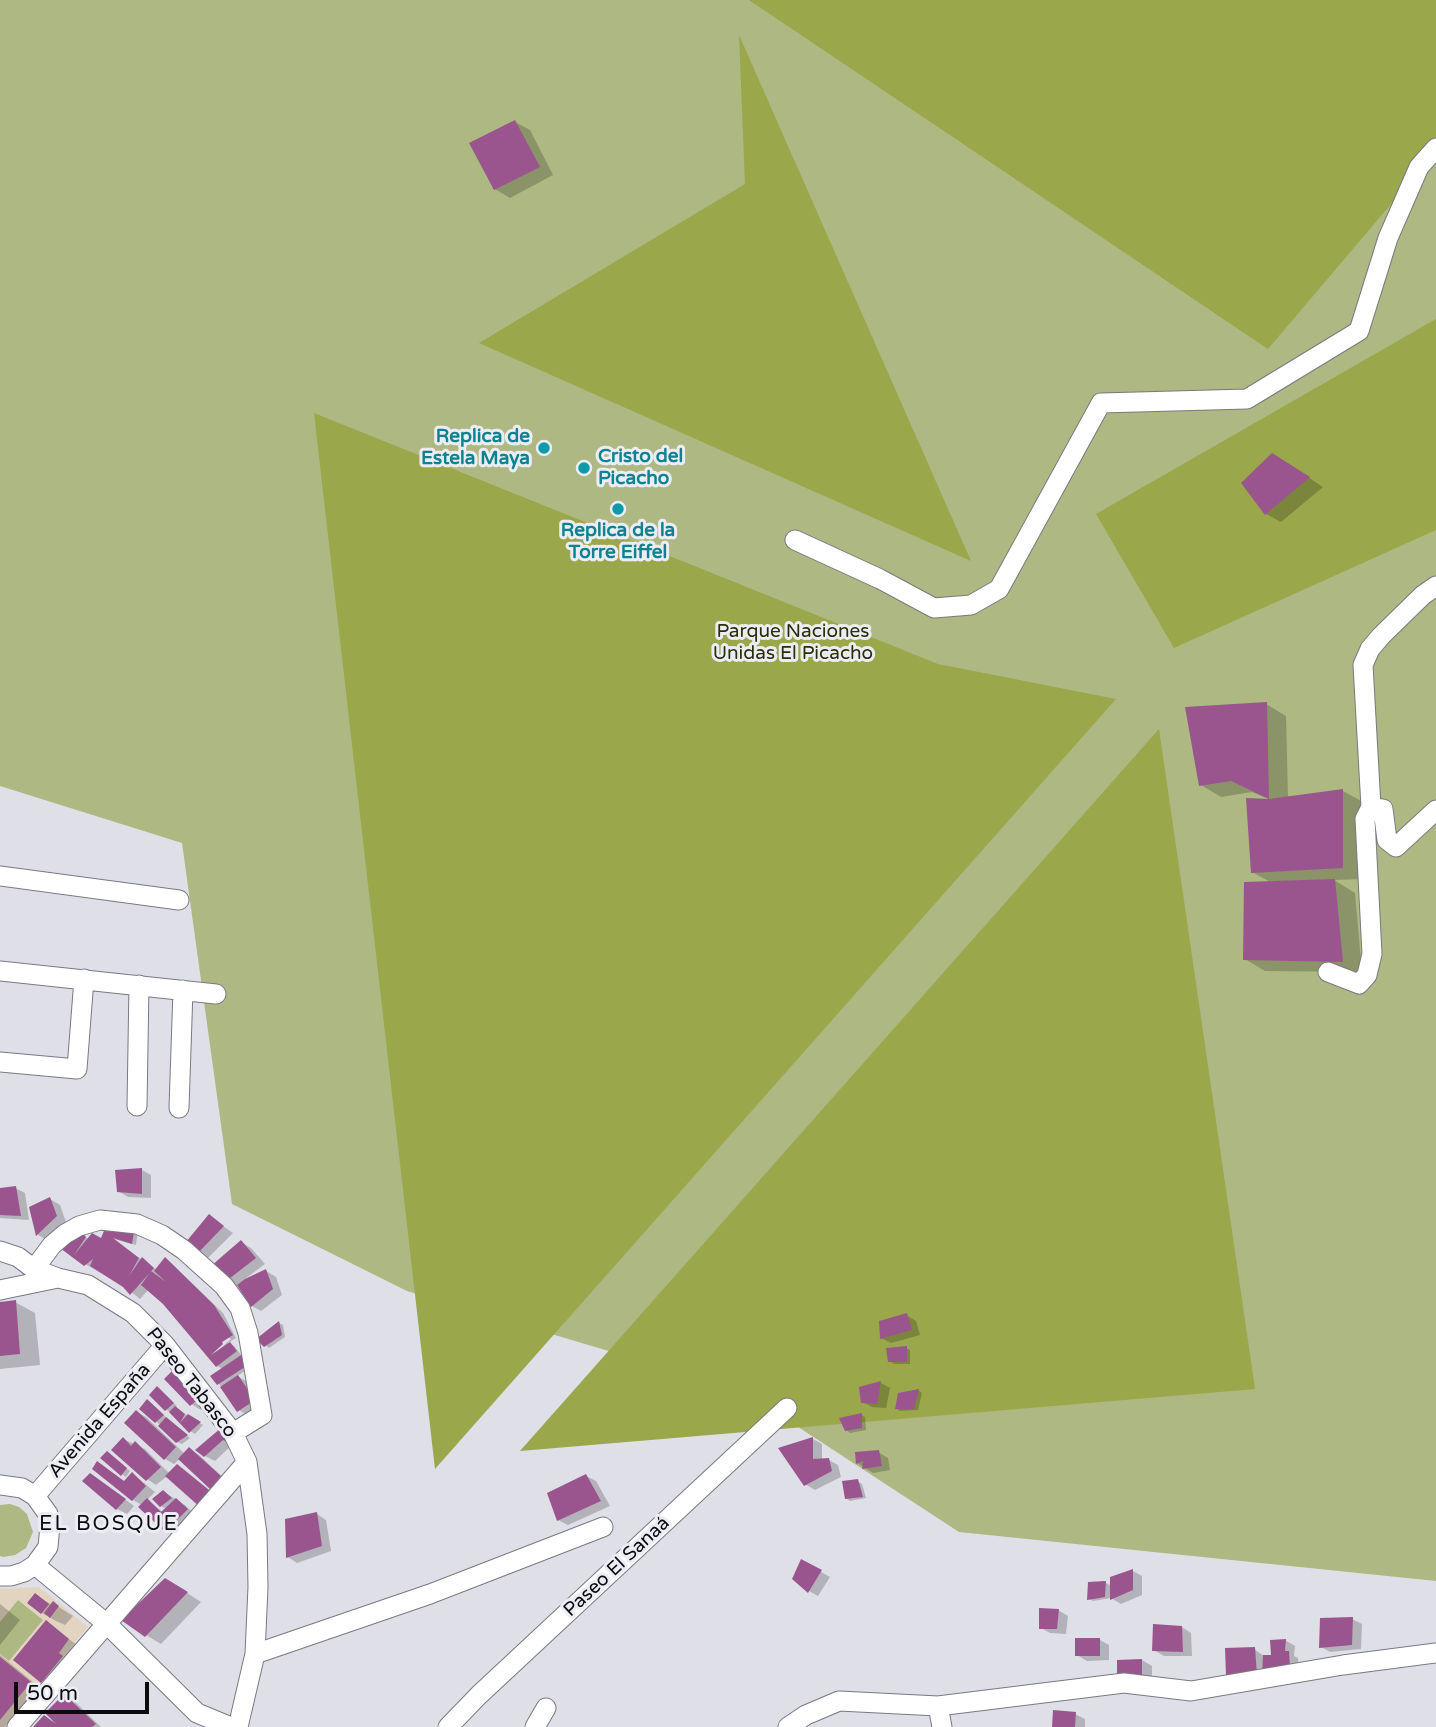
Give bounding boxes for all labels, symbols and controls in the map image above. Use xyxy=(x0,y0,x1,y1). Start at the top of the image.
place label: Replica de Estela Maya xyxy=(421,426,530,470)
marker: Replica de Estela Maya xyxy=(536,440,552,456)
place label: Cristo del Picacho xyxy=(598,446,683,490)
marker: Cristo del Picacho xyxy=(576,460,592,476)
marker: Replica de la Torre Eiffel xyxy=(610,501,626,517)
place label: Replica de la Torre Eiffel xyxy=(561,520,675,564)
park label: Parque Naciones Unidas El Picacho xyxy=(713,621,873,665)
street label: Paseo Tabasco xyxy=(141,1323,241,1443)
street label: Avenida España xyxy=(44,1359,156,1483)
district label: EL BOSQUE xyxy=(40,1511,178,1537)
street label: Paseo El Sanaá xyxy=(559,1512,675,1622)
scale bar xyxy=(18,1668,152,1712)
text: 50 m xyxy=(27,1681,78,1706)

